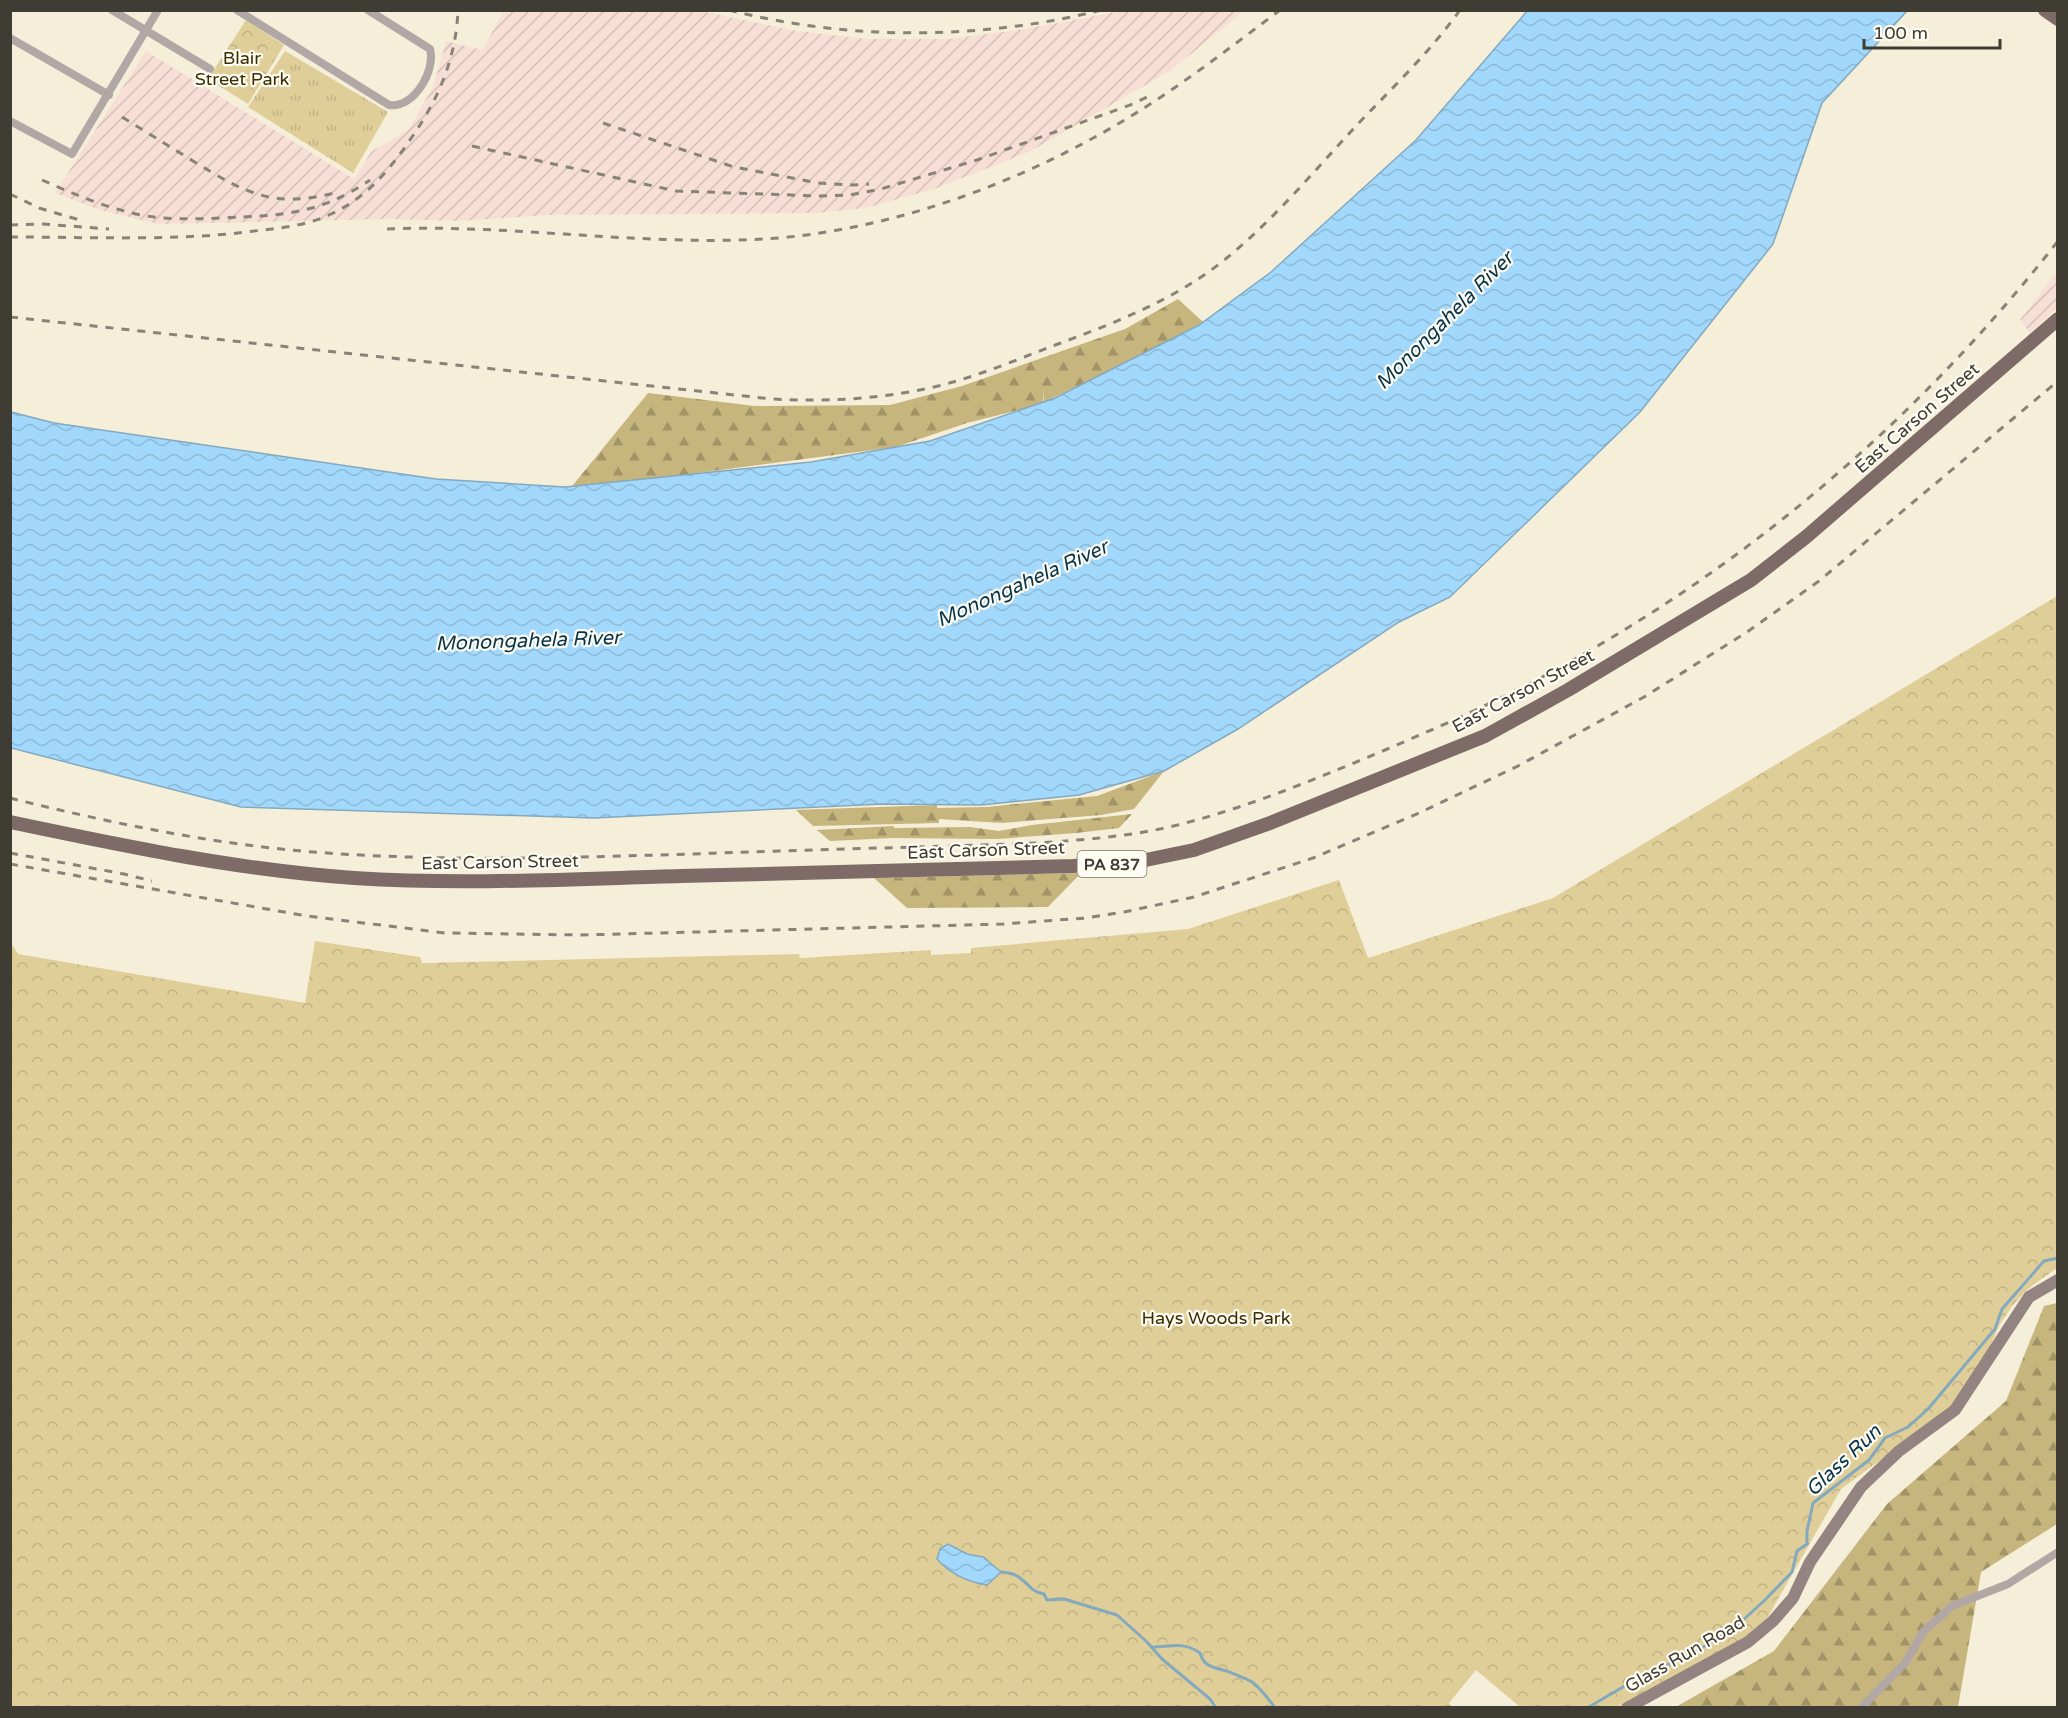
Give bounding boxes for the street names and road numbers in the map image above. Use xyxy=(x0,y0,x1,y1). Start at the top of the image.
street label: East Carson Street xyxy=(1850,358,1984,478)
street label: East Carson Street xyxy=(1448,644,1598,738)
street label: East Carson Street xyxy=(907,836,1065,864)
street label: East Carson Street xyxy=(421,850,579,874)
road number: PA 837 xyxy=(1078,851,1146,877)
street label: Glass Run Road xyxy=(1621,1611,1749,1697)

